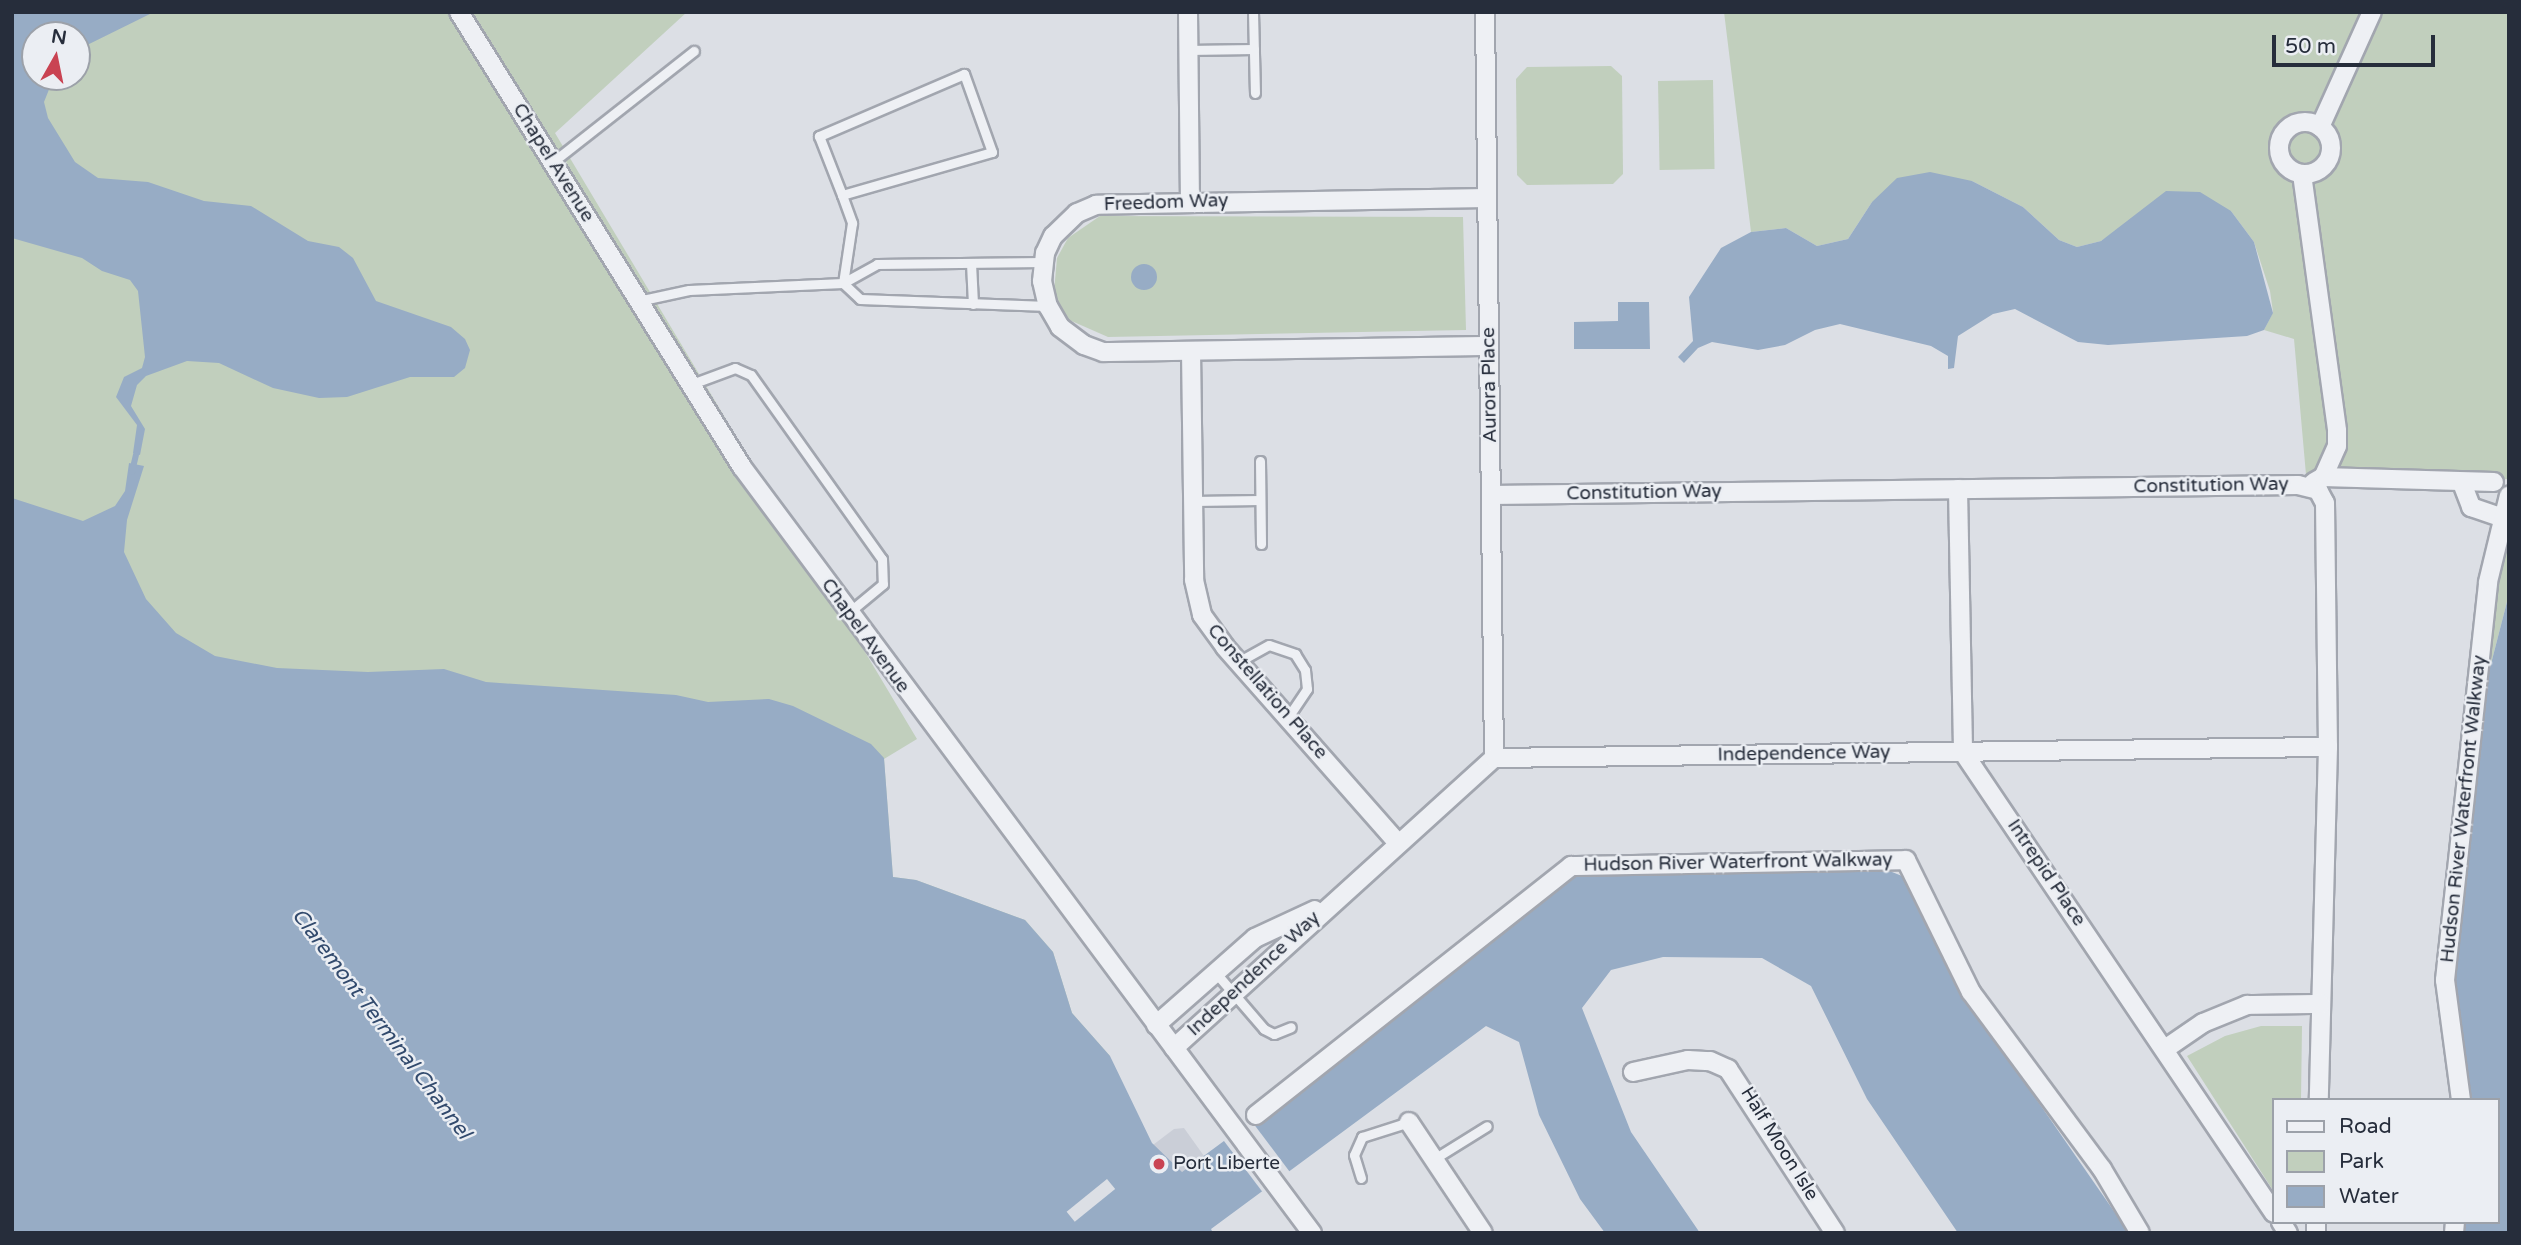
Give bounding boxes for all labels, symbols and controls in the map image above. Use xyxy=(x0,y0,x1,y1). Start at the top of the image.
north arrow xyxy=(21,21,91,91)
scale bar xyxy=(2276,21,2439,65)
text: N xyxy=(50,25,68,49)
text: 50 m xyxy=(2285,34,2336,59)
street label: Chapel Avenue xyxy=(507,99,599,227)
street label: Freedom Way xyxy=(1103,189,1229,217)
street label: Aurora Place xyxy=(1478,327,1502,443)
street label: Constitution Way xyxy=(2133,473,2289,499)
street label: Constitution Way xyxy=(1566,480,1722,506)
street label: Chapel Avenue xyxy=(816,574,914,698)
street label: Constellation Place xyxy=(1202,620,1332,764)
street label: Hudson River Waterfront Walkway xyxy=(2436,654,2492,964)
street label: Independence Way xyxy=(1717,741,1891,767)
street label: Intrepid Place xyxy=(2002,815,2090,931)
street label: Hudson River Waterfront Walkway xyxy=(1583,849,1893,877)
water label: Claremont Terminal Channel xyxy=(286,904,476,1144)
street label: Independence Way xyxy=(1183,907,1325,1041)
street label: Half Moon Isle xyxy=(1735,1083,1823,1205)
legend xyxy=(2272,1098,2500,1224)
text: Road xyxy=(2339,1114,2392,1139)
text: Park xyxy=(2339,1149,2384,1174)
place label: Port Liberte xyxy=(1173,1153,1280,1175)
marker: Port Liberte xyxy=(1151,1156,1167,1172)
text: Water xyxy=(2339,1184,2399,1209)

